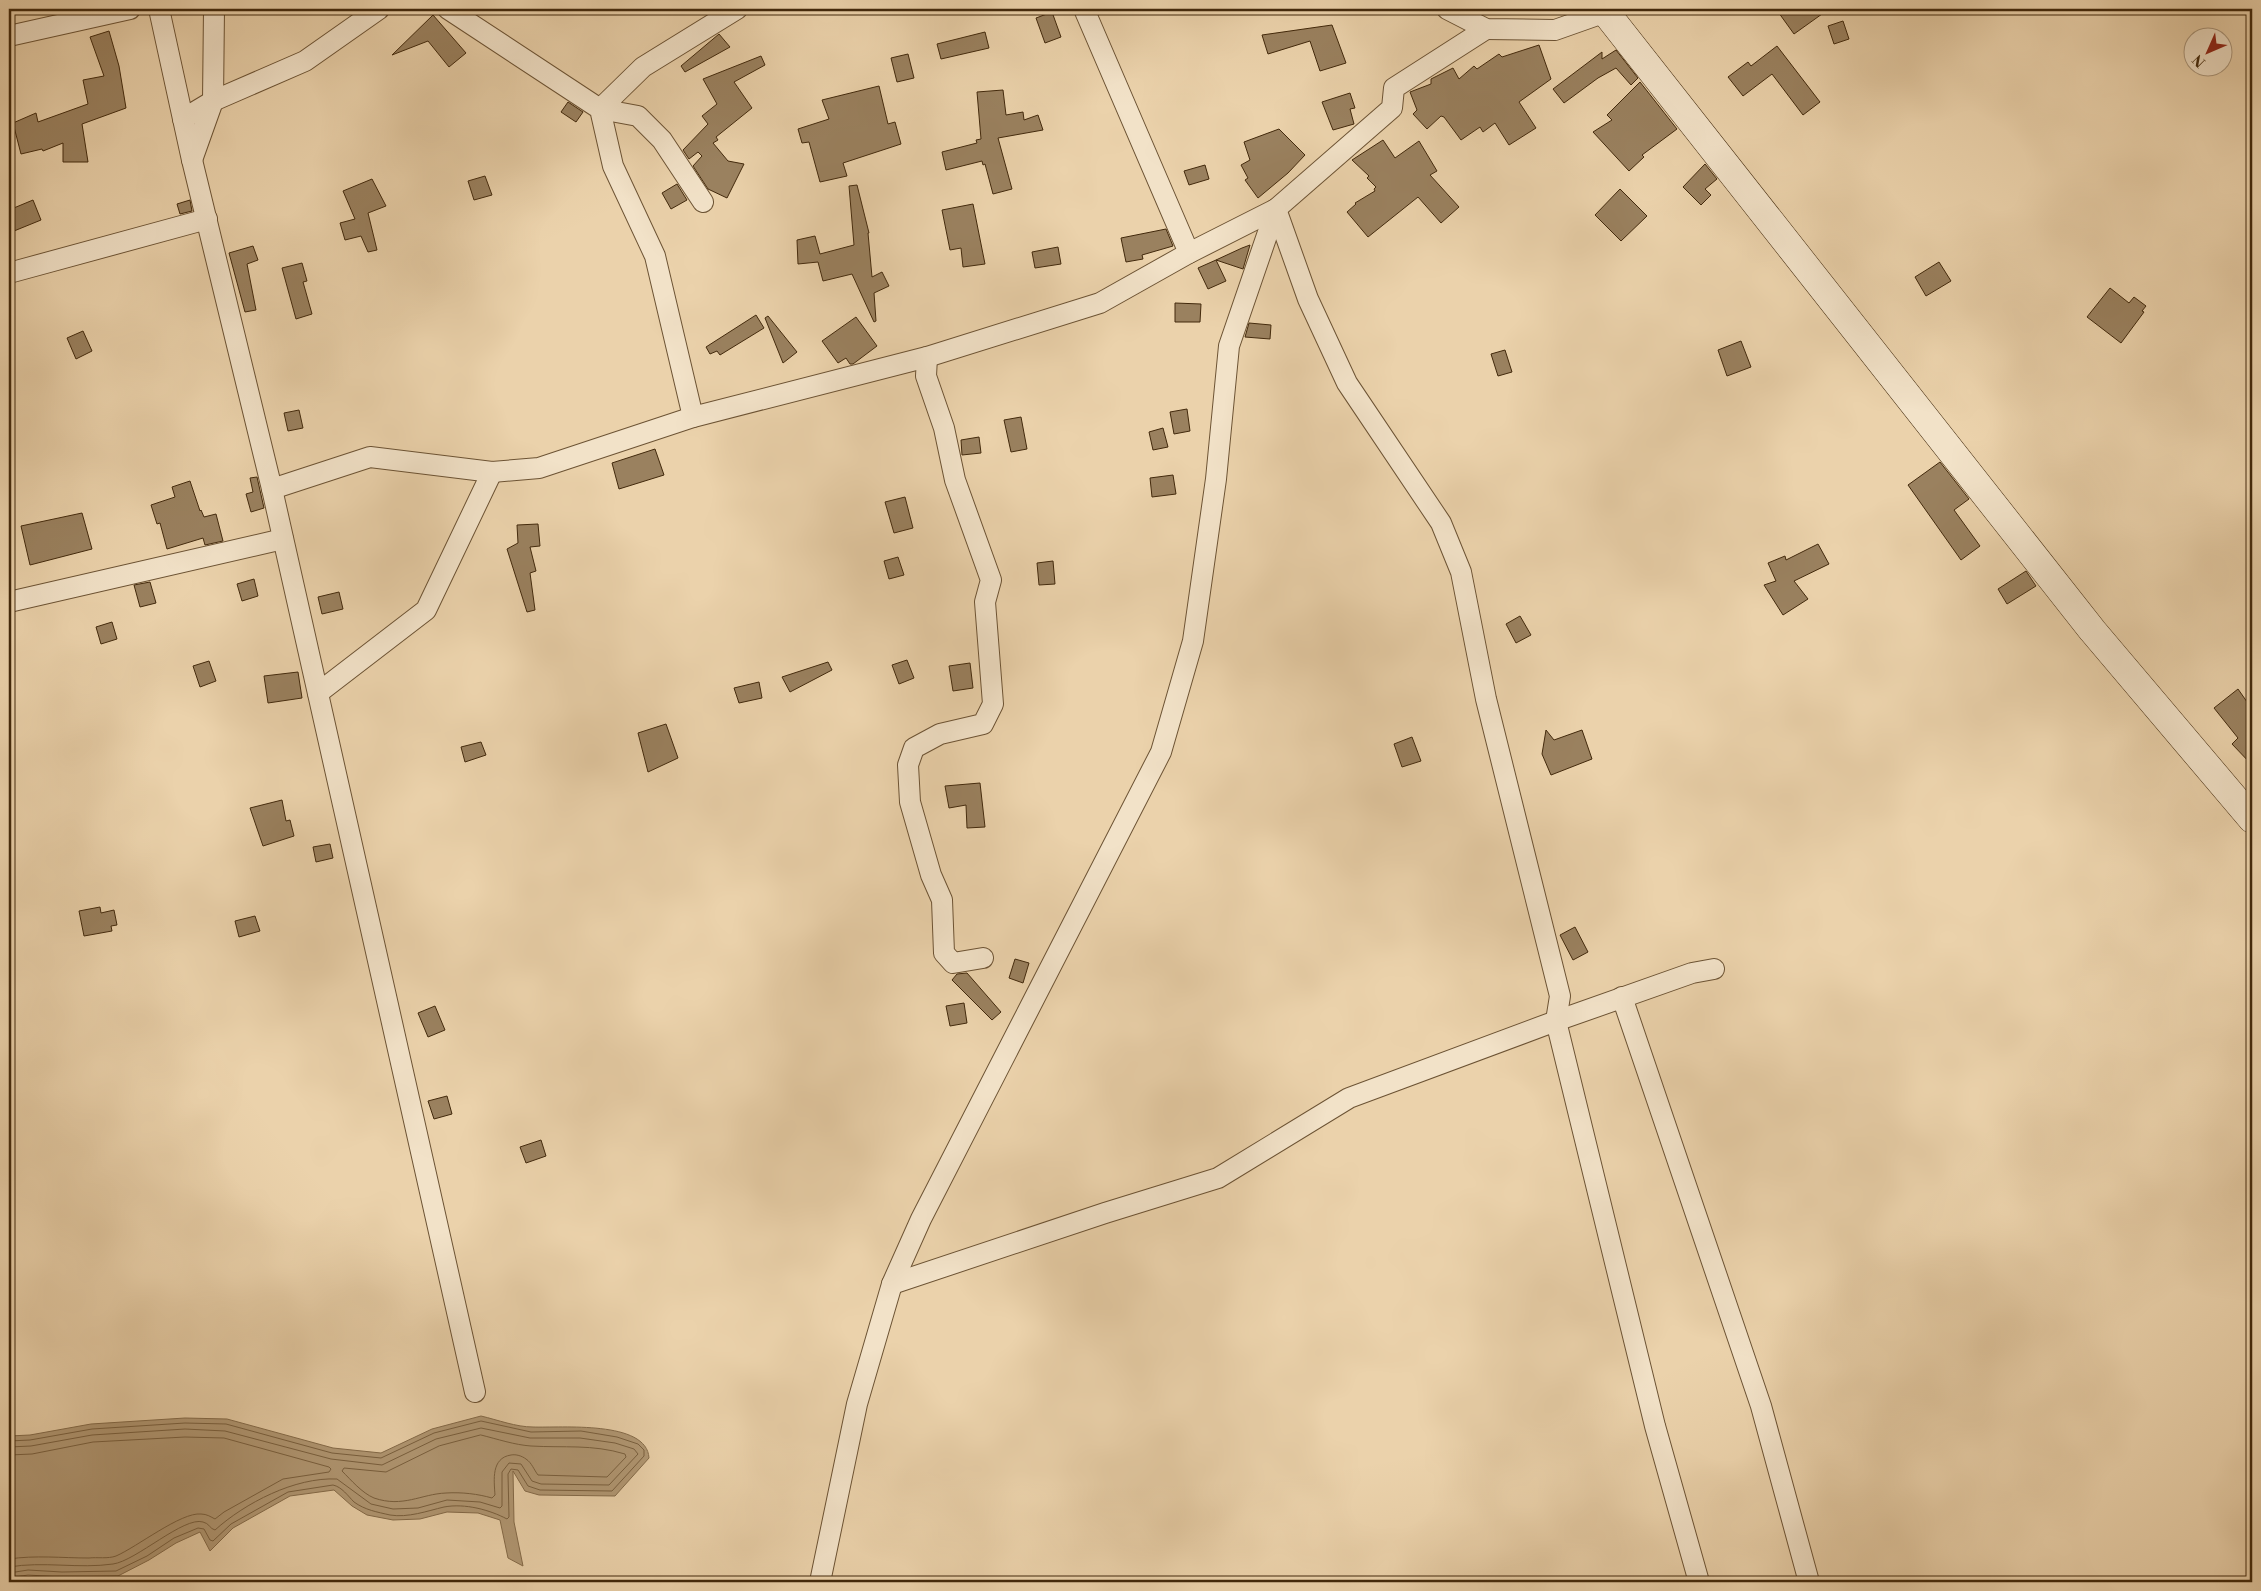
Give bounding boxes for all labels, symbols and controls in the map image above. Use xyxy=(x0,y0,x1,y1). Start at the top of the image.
north arrow xyxy=(2184,28,2234,78)
text: N xyxy=(2189,50,2210,71)

